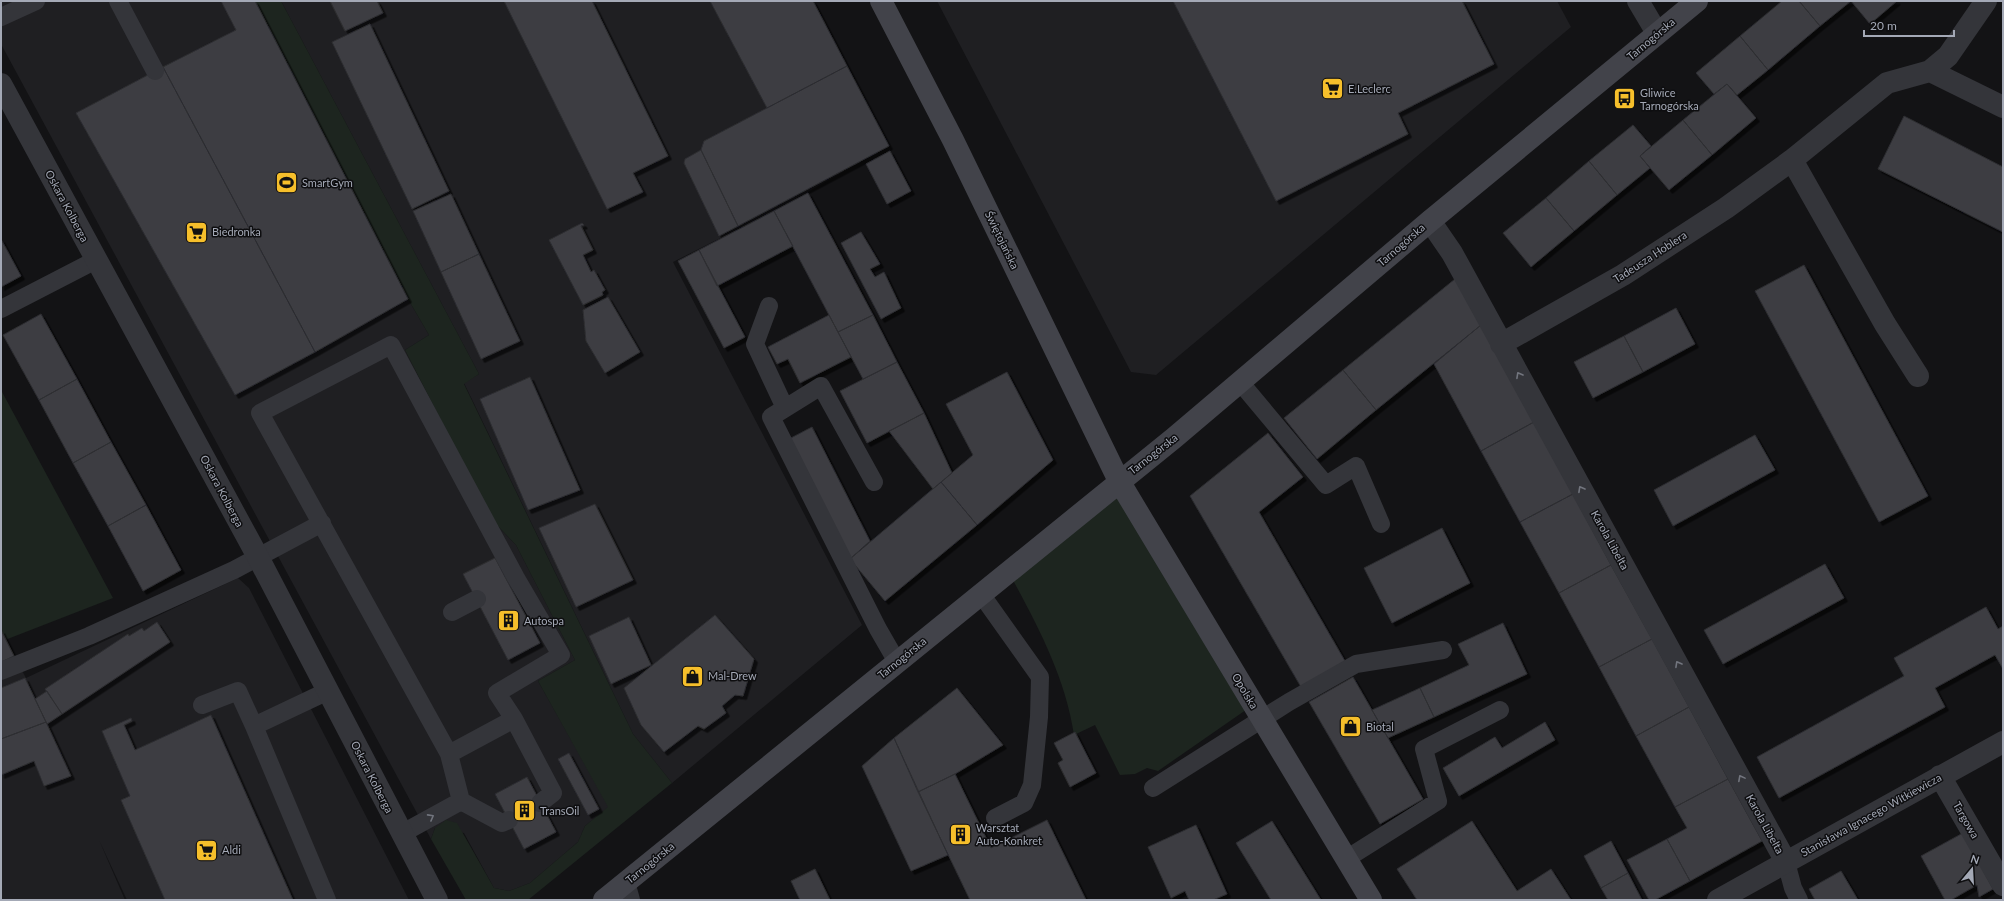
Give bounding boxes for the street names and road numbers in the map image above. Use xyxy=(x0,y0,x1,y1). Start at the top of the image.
street label: Tarnogórska xyxy=(1624,15,1677,62)
street label: Oskara Kolberga xyxy=(43,168,92,244)
street label: Świętojańska xyxy=(983,209,1022,271)
street label: Tarnogórska xyxy=(1374,220,1427,269)
street label: Tadeusza Hoblera xyxy=(1610,228,1689,285)
street label: Tarnogórska xyxy=(1126,430,1180,477)
street label: Oskara Kolberga xyxy=(198,453,247,529)
street label: Karola Libelta xyxy=(1589,508,1632,572)
street label: Tarnogórska xyxy=(875,634,929,681)
street label: Opolska xyxy=(1230,670,1261,711)
street label: Oskara Kolberga xyxy=(349,738,396,815)
street label: Stanisława Ignacego Witkiewicza xyxy=(1798,770,1943,859)
street label: Karola Libelta xyxy=(1744,792,1787,856)
street label: Targowa xyxy=(1951,799,1982,841)
street label: Tarnogórska xyxy=(623,839,677,886)

